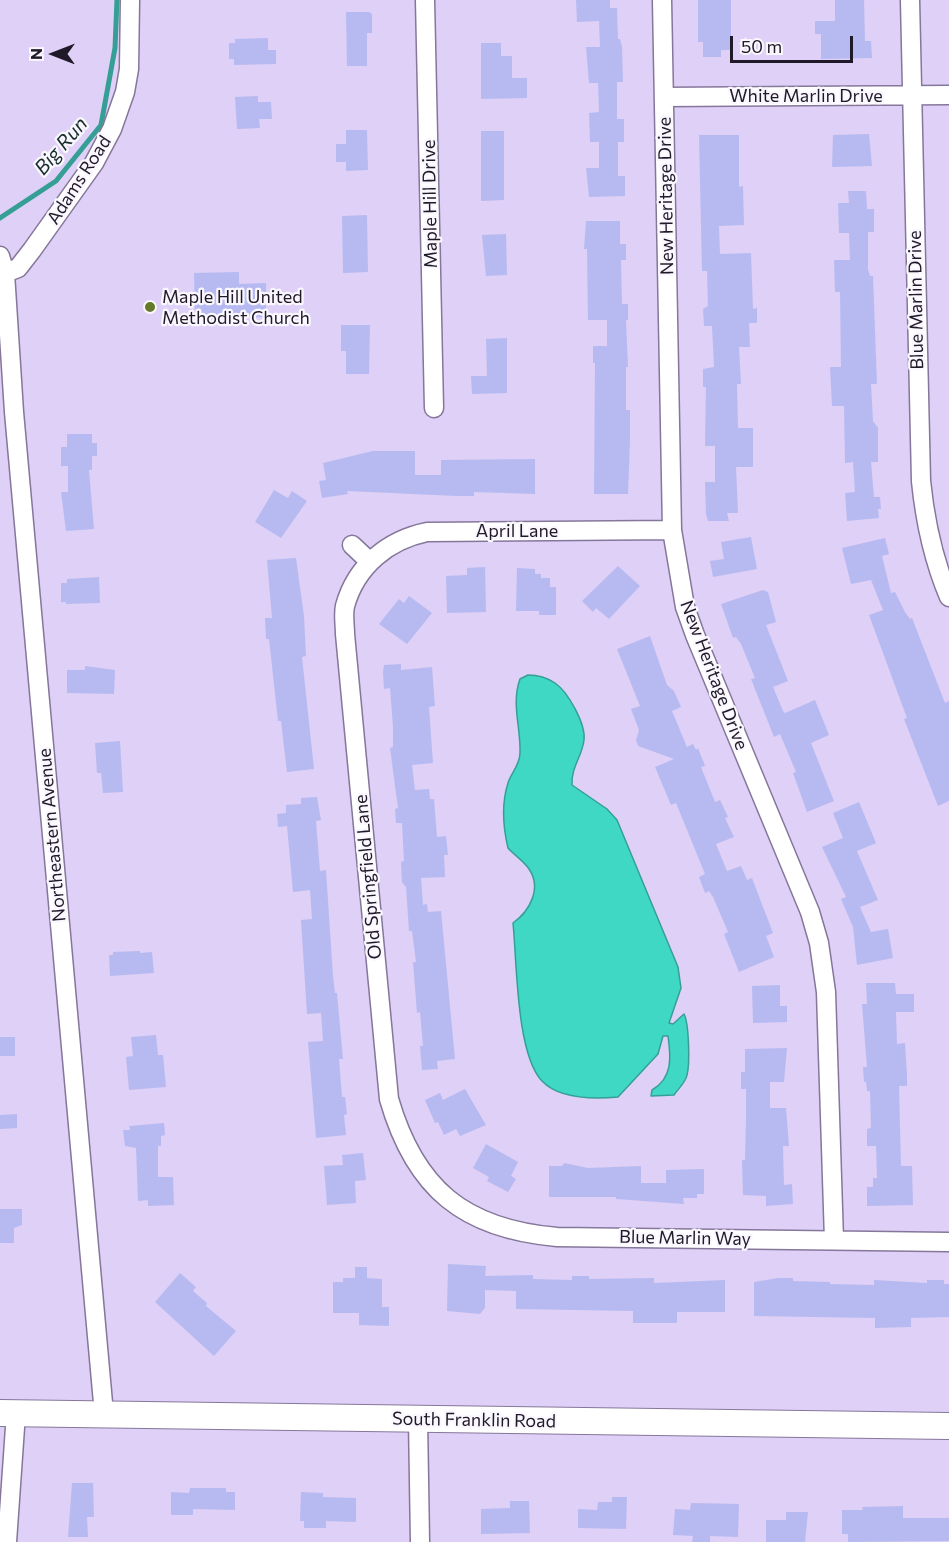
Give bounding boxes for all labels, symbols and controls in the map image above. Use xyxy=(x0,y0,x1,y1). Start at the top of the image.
north arrow xyxy=(24,24,84,84)
scale bar xyxy=(733,24,856,62)
text: 50 m xyxy=(741,35,782,57)
text: N xyxy=(26,48,45,60)
street label: White Marlin Drive xyxy=(729,85,883,107)
water label: Big Run xyxy=(29,112,93,180)
street label: New Heritage Drive xyxy=(654,117,678,275)
street label: Adams Road xyxy=(42,132,116,228)
street label: Maple Hill Drive xyxy=(418,139,442,269)
street label: Blue Marlin Drive xyxy=(904,230,928,370)
place label: Maple Hill United Methodist Church xyxy=(162,286,310,328)
marker: Maple Hill United Methodist Church xyxy=(143,300,157,314)
street label: April Lane xyxy=(476,520,558,542)
street label: New Heritage Drive xyxy=(676,597,752,753)
street label: Northeastern Avenue xyxy=(34,747,70,923)
street label: Old Springfield Lane xyxy=(350,794,386,960)
street label: Blue Marlin Way xyxy=(619,1226,751,1250)
street label: South Franklin Road xyxy=(392,1408,556,1432)

